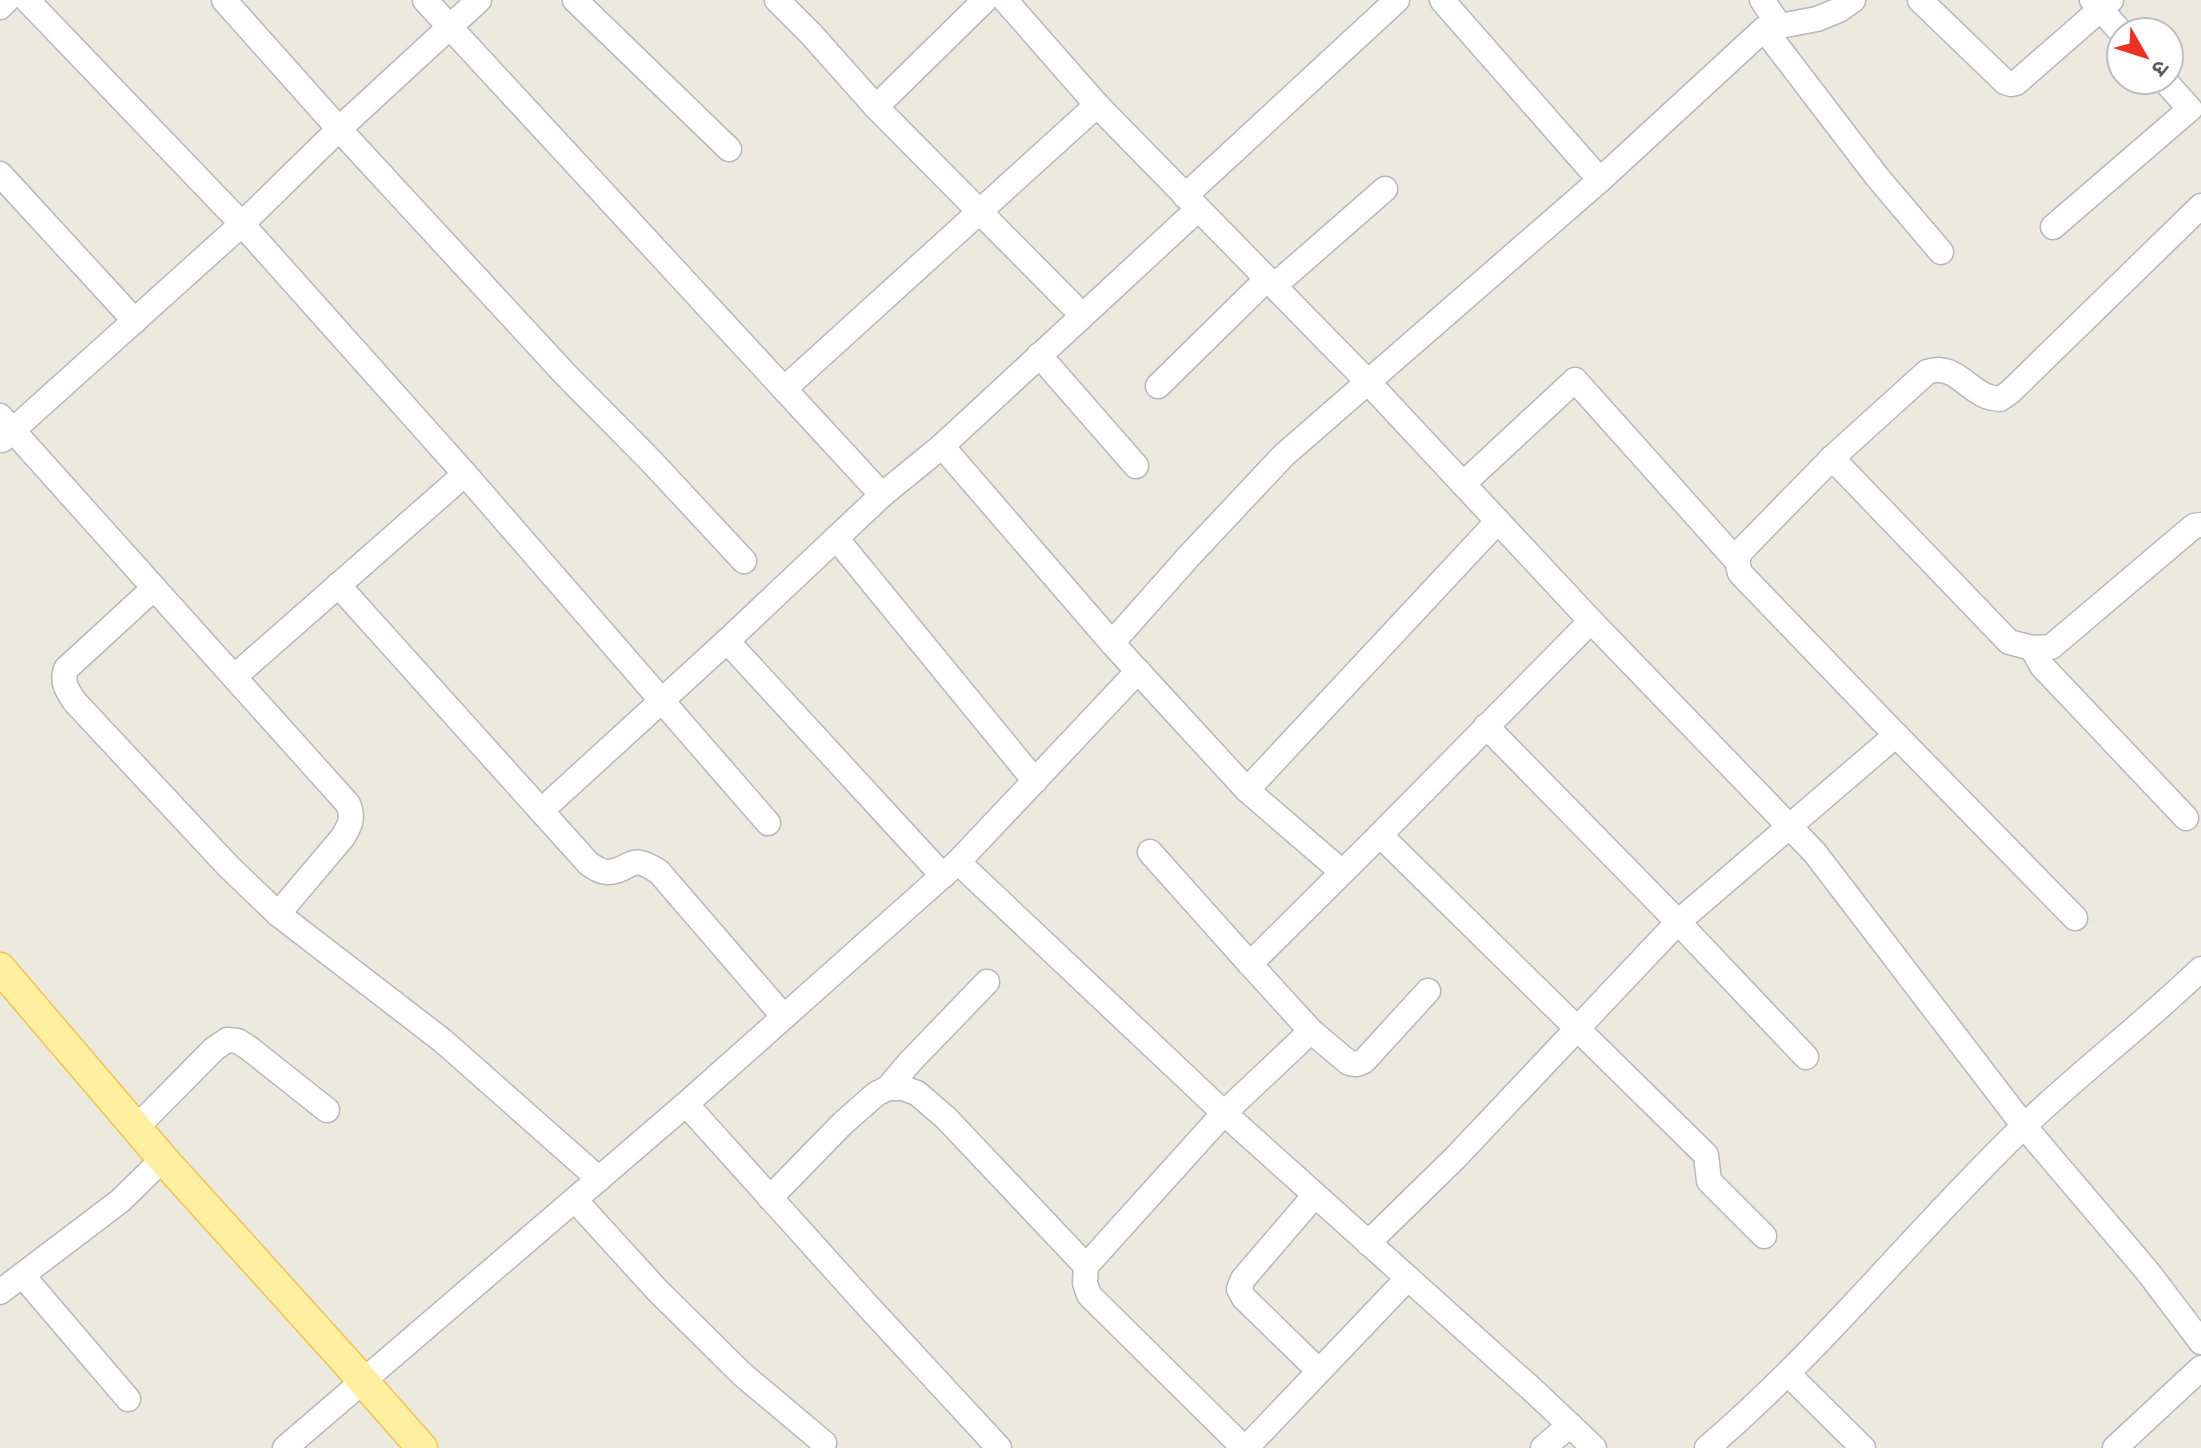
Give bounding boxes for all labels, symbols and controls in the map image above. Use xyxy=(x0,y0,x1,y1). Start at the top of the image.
north arrow xyxy=(2105,16,2185,96)
text: उ xyxy=(2143,54,2177,85)

